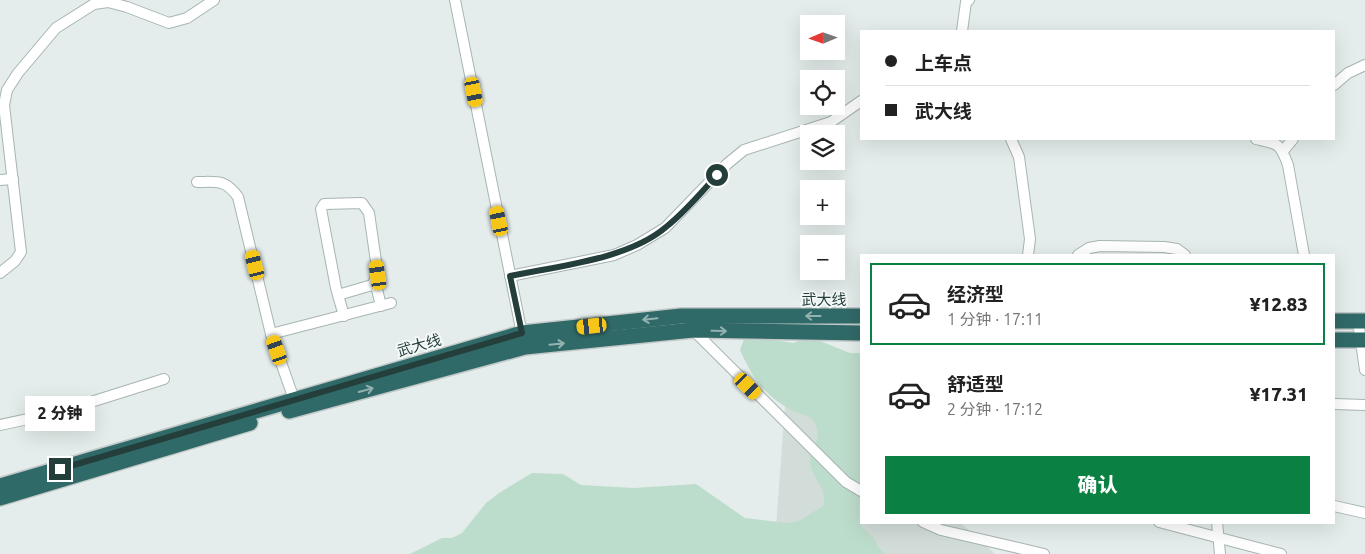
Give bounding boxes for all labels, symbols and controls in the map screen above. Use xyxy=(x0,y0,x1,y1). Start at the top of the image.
north arrow xyxy=(800,15,845,60)
map controls xyxy=(800,15,845,280)
text: 上车点 xyxy=(915,52,972,74)
button: locate xyxy=(800,70,845,115)
car xyxy=(463,76,484,108)
text: 武大线 xyxy=(915,100,972,122)
button: layers xyxy=(800,125,845,170)
route start xyxy=(706,164,728,186)
button: + xyxy=(800,180,845,225)
car xyxy=(488,205,509,237)
button: − xyxy=(800,235,845,280)
car xyxy=(244,249,265,281)
car xyxy=(368,259,387,291)
icon: car xyxy=(887,282,932,327)
text: 经济型 xyxy=(947,283,1004,305)
street label: 武大线 xyxy=(801,291,847,308)
text: ¥12.83 xyxy=(1250,293,1308,315)
text: 1 分钟 · 17:11 xyxy=(947,310,1043,328)
one-way arrow xyxy=(805,311,821,321)
one-way arrow xyxy=(642,314,658,324)
car xyxy=(576,317,607,335)
one-way arrow xyxy=(711,326,727,335)
street label: 武大线 xyxy=(395,331,443,359)
car xyxy=(265,333,288,367)
one-way arrow xyxy=(549,339,565,349)
car xyxy=(732,370,763,402)
icon: car xyxy=(887,372,932,417)
text: 舒适型 xyxy=(947,373,1004,395)
text: ¥17.31 xyxy=(1250,383,1308,405)
one-way arrow xyxy=(357,385,373,395)
callout: 2 分钟 xyxy=(25,396,95,432)
text: 2 分钟 · 17:12 xyxy=(947,400,1043,418)
text: 2 分钟 xyxy=(38,404,82,422)
button: 确认 xyxy=(885,456,1310,514)
route end xyxy=(49,458,71,480)

